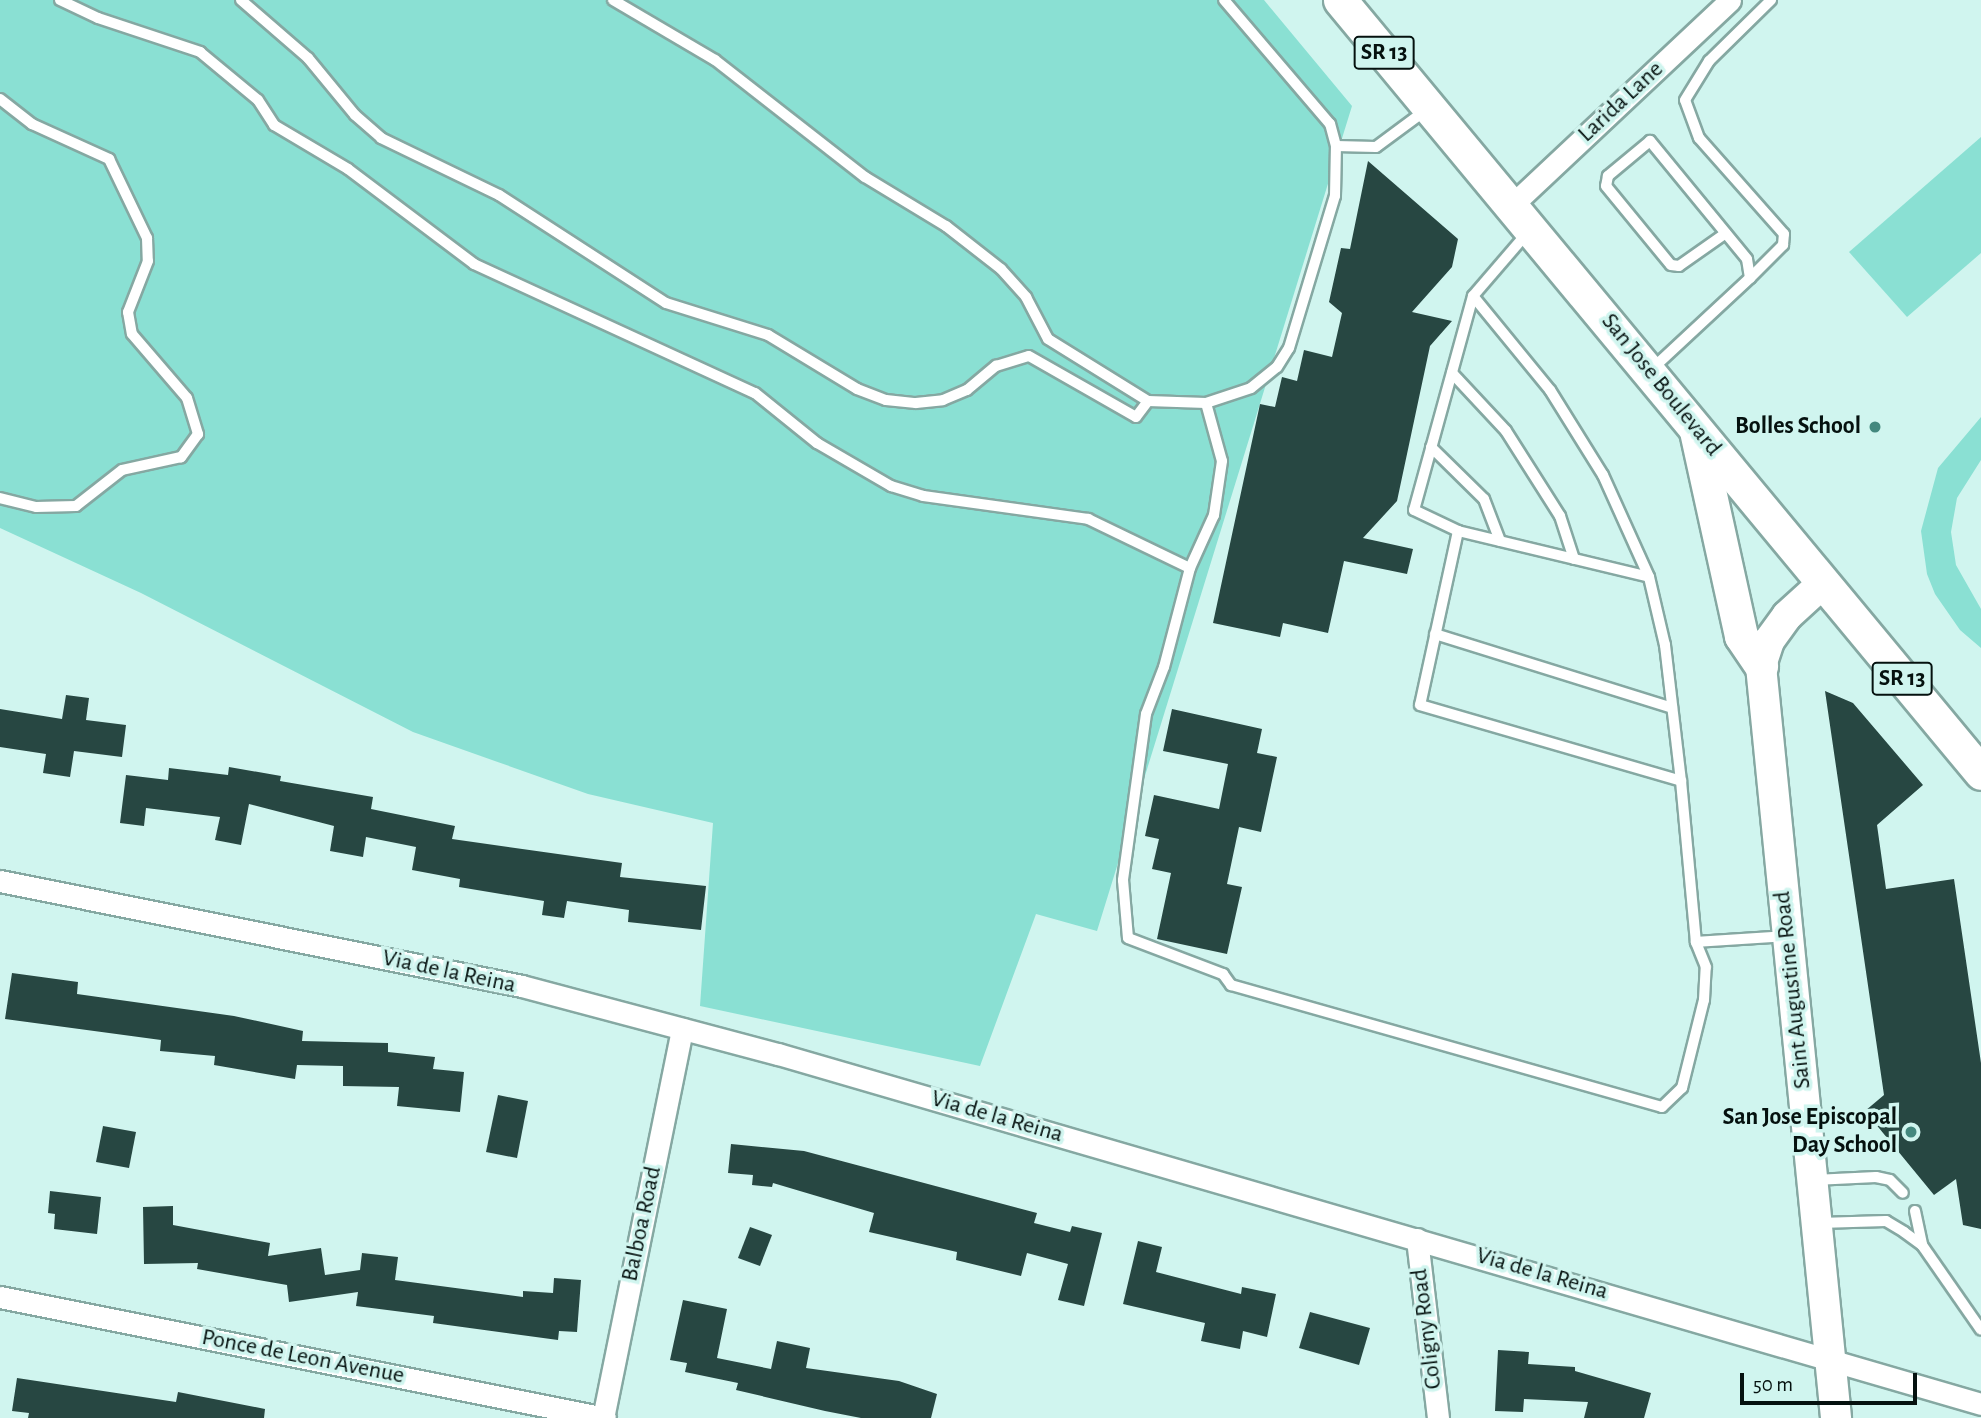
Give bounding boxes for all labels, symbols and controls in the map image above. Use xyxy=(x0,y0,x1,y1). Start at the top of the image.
road number: SR 13 xyxy=(1352,34,1416,72)
street label: Larida Lane xyxy=(1572,55,1670,149)
street label: San Jose Boulevard xyxy=(1595,308,1727,462)
place label: Bolles School xyxy=(1735,413,1861,441)
marker: Bolles School xyxy=(1867,419,1883,435)
road number: SR 13 xyxy=(1870,660,1934,698)
street label: Saint Augustine Road xyxy=(1768,890,1818,1090)
street label: Via de la Reina xyxy=(380,944,518,1000)
street label: Via de la Reina xyxy=(928,1084,1066,1150)
place label: San Jose Episcopal Day School xyxy=(1723,1104,1897,1160)
marker: San Jose Episcopal Day School xyxy=(1903,1124,1919,1140)
street label: Balboa Road xyxy=(616,1164,668,1284)
street label: Via de la Reina xyxy=(1473,1241,1611,1307)
street label: Coligny Road xyxy=(1405,1267,1449,1391)
street label: Ponce de Leon Avenue xyxy=(199,1323,407,1391)
scale bar xyxy=(1743,1358,1920,1402)
text: 50 m xyxy=(1753,1374,1793,1395)

